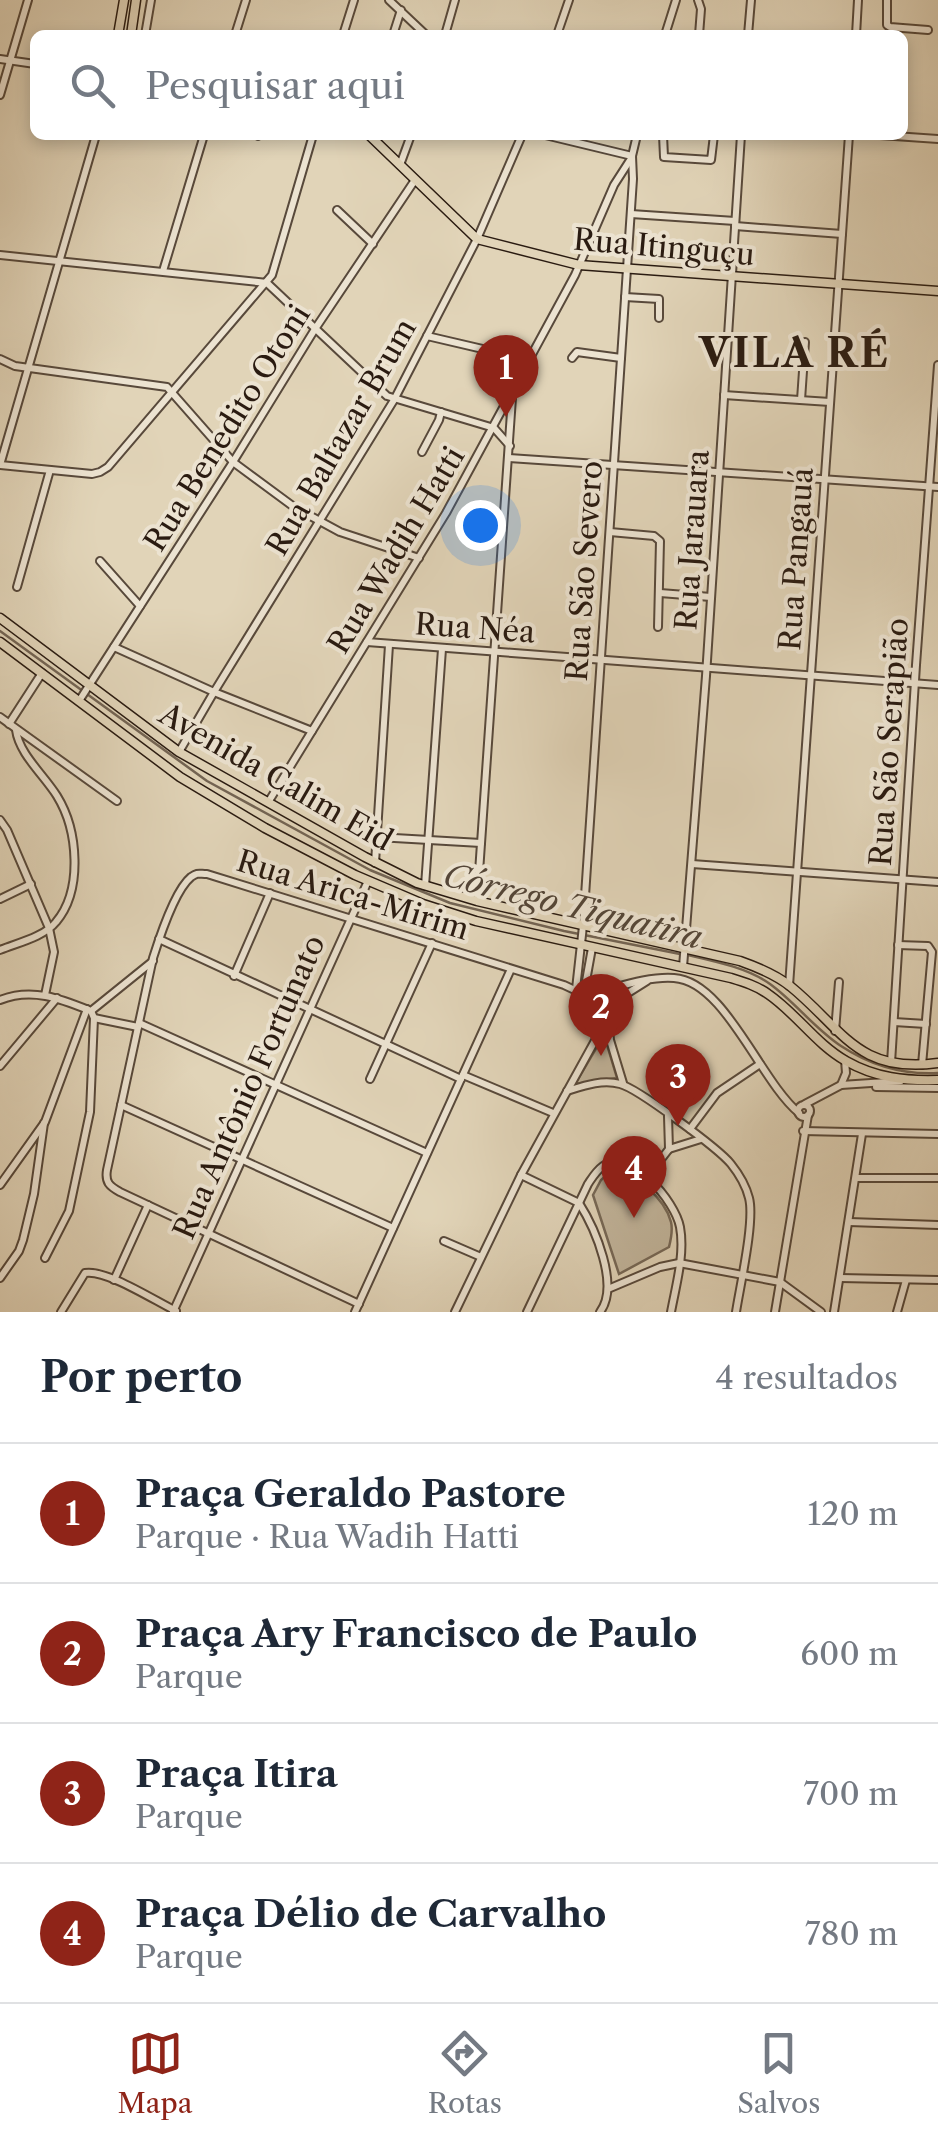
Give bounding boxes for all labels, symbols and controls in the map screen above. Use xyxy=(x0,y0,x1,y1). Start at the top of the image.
search box xyxy=(30,30,908,140)
icon: search xyxy=(65,58,120,113)
text: Pesquisar aqui xyxy=(145,62,405,109)
street label: Rua Itinguçu xyxy=(572,221,756,273)
street label: Rua Benedito Otoni xyxy=(136,298,318,558)
street label: Rua Baltazar Brum xyxy=(258,312,424,562)
district label: VILA RÉ xyxy=(698,328,891,377)
pin: 1 xyxy=(474,334,538,417)
street label: Rua Wadih Hatti xyxy=(320,440,472,660)
street label: Rua Jarauara xyxy=(667,448,717,631)
street label: Rua São Severo xyxy=(558,460,610,682)
street label: Rua Pangauá xyxy=(771,466,821,652)
your location xyxy=(455,500,506,551)
street label: Rua Néa xyxy=(414,605,537,651)
street label: Rua São Serapião xyxy=(862,617,916,867)
street label: Avenida Calim Eid xyxy=(152,695,399,859)
street label: Rua Arica-Mirim xyxy=(232,842,474,948)
water label: Córrego Tiquatira xyxy=(440,855,706,957)
street label: Rua Antônio Fortunato xyxy=(165,929,333,1245)
pin: 2 xyxy=(568,974,634,1056)
pin: 3 xyxy=(646,1044,710,1126)
pin: 4 xyxy=(602,1136,666,1218)
text: Por perto xyxy=(40,1351,243,1403)
text: 4 resultados xyxy=(716,1358,898,1397)
text: Praça Geraldo Pastore xyxy=(135,1470,566,1517)
text: 1 xyxy=(65,1494,80,1533)
text: 120 m xyxy=(808,1494,898,1533)
text: Parque · Rua Wadih Hatti xyxy=(135,1517,519,1556)
text: Praça Ary Francisco de Paulo xyxy=(135,1610,698,1657)
text: 2 xyxy=(63,1634,82,1673)
text: 600 m xyxy=(800,1634,898,1673)
text: Parque xyxy=(135,1657,243,1696)
text: Praça Itira xyxy=(135,1750,338,1797)
text: 3 xyxy=(63,1774,82,1813)
text: 700 m xyxy=(803,1774,898,1813)
text: Parque xyxy=(135,1797,243,1836)
text: Praça Délio de Carvalho xyxy=(135,1890,607,1937)
text: 4 xyxy=(63,1914,82,1953)
text: 780 m xyxy=(805,1914,898,1953)
text: Parque xyxy=(135,1937,243,1976)
tab: Mapa xyxy=(118,2026,192,2120)
tab: Rotas xyxy=(428,2026,502,2120)
tab: Salvos xyxy=(737,2026,820,2120)

